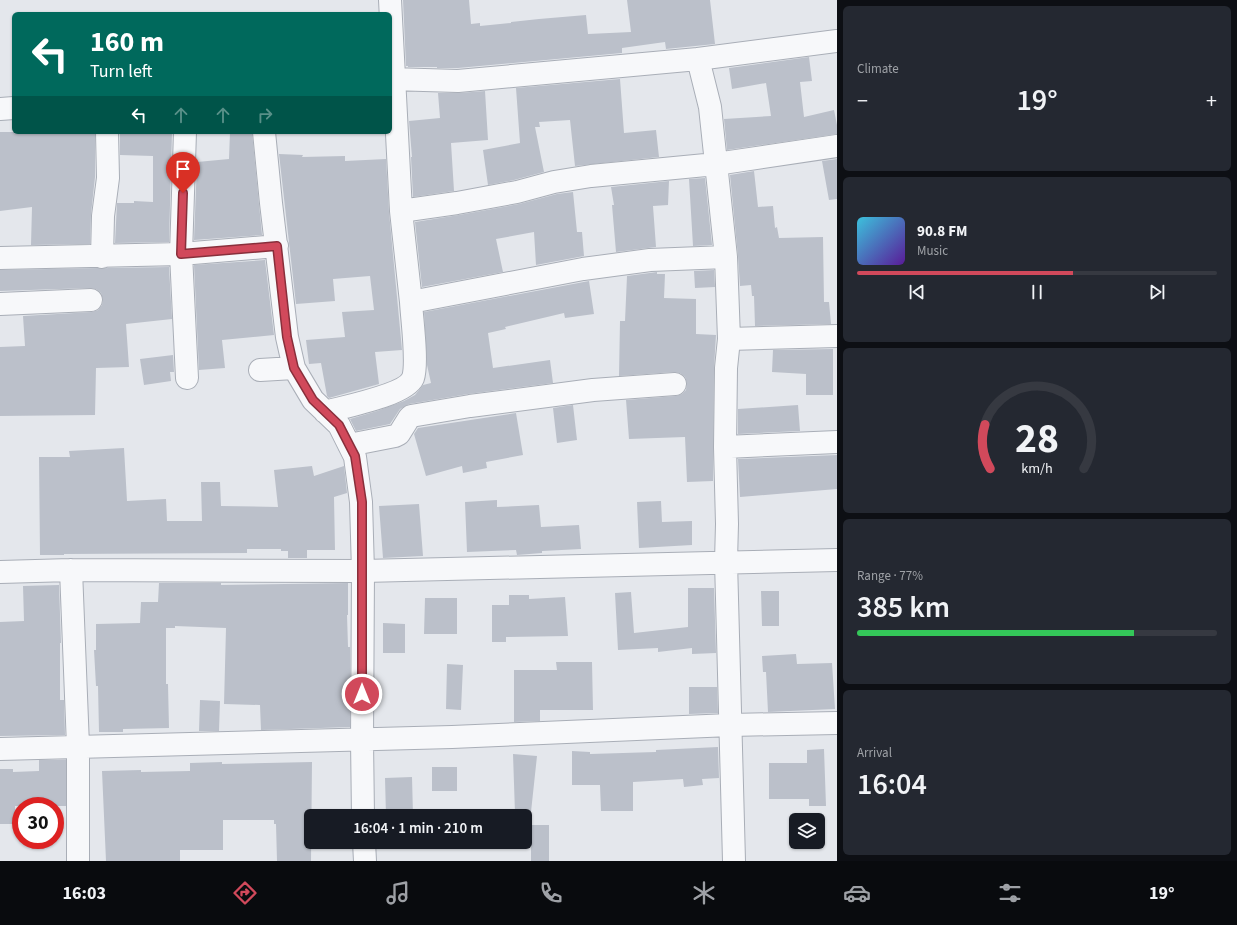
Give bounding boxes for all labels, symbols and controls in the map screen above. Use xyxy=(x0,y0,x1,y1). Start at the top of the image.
text: 160 m xyxy=(90,22,164,62)
icon: left xyxy=(24,28,76,80)
text: Turn left xyxy=(90,59,152,84)
text: Climate xyxy=(857,60,899,78)
text: 19° xyxy=(1016,79,1058,122)
text: − xyxy=(857,85,868,117)
text: + xyxy=(1206,85,1217,117)
icon: left xyxy=(128,104,150,126)
icon: ahead xyxy=(170,104,192,126)
icon: ahead xyxy=(212,104,234,126)
icon: right xyxy=(254,104,276,126)
pin xyxy=(166,152,200,193)
icon: arrive xyxy=(172,158,194,180)
text: 90.8 FM xyxy=(917,221,968,242)
text: Music xyxy=(917,242,948,260)
icon: previous xyxy=(906,281,928,303)
icon: pause xyxy=(1026,281,1048,303)
icon: next xyxy=(1146,281,1168,303)
text: 28 xyxy=(1015,408,1059,468)
text: km/h xyxy=(1021,457,1053,478)
text: Range · 77% xyxy=(857,567,923,585)
text: 385 km xyxy=(857,586,950,629)
position arrow xyxy=(341,673,383,715)
text: Arrival xyxy=(857,744,892,762)
text: 16:04 xyxy=(857,763,927,806)
speed limit sign: 30 xyxy=(12,797,64,849)
map controls xyxy=(789,813,825,849)
button: layers xyxy=(789,813,825,849)
text: 16:04 · 1 min · 210 m xyxy=(353,818,483,839)
icon: directions xyxy=(231,879,259,907)
icon: music xyxy=(384,879,412,907)
icon: phone xyxy=(537,879,565,907)
icon: climate xyxy=(690,879,718,907)
icon: car xyxy=(843,879,871,907)
icon: filters xyxy=(996,879,1024,907)
text: 16:03 xyxy=(63,881,106,906)
text: 19° xyxy=(1149,881,1175,906)

